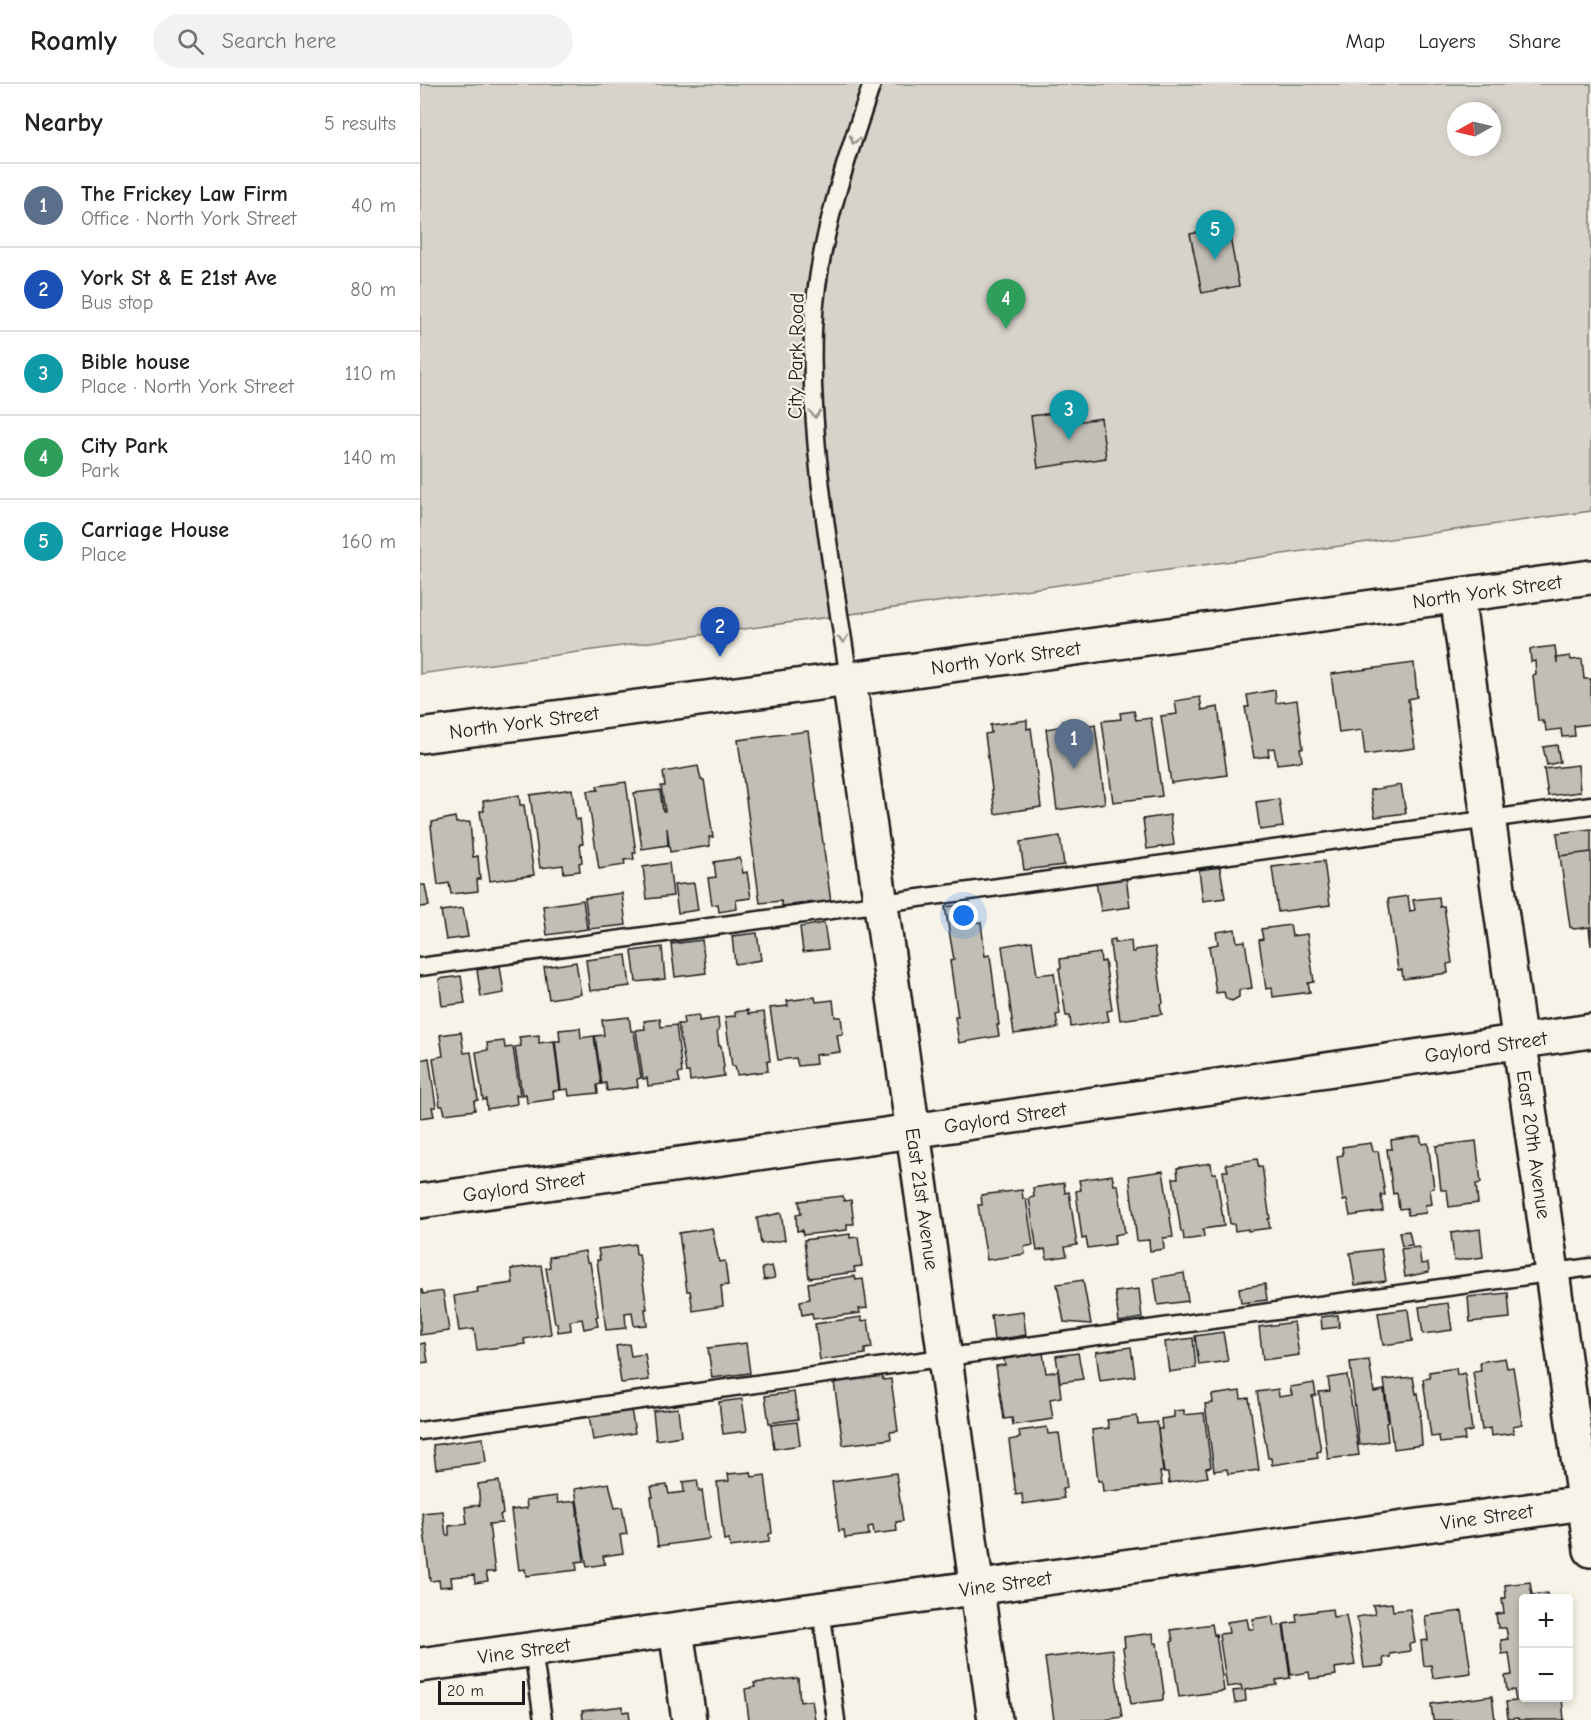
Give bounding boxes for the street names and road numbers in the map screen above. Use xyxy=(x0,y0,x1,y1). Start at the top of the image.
street label: City Park Road xyxy=(783,293,809,419)
street label: North York Street xyxy=(1411,569,1565,613)
street label: North York Street xyxy=(930,636,1083,679)
street label: North York Street xyxy=(448,701,602,743)
street label: Gaylord Street xyxy=(1423,1026,1550,1067)
street label: East 20th Avenue xyxy=(1512,1069,1556,1220)
street label: Gaylord Street xyxy=(942,1097,1069,1138)
street label: East 21st Avenue xyxy=(901,1126,944,1271)
street label: Gaylord Street xyxy=(461,1166,588,1206)
street label: Vine Street xyxy=(1439,1499,1536,1534)
street label: Vine Street xyxy=(958,1566,1054,1601)
street label: Vine Street xyxy=(476,1633,573,1668)

